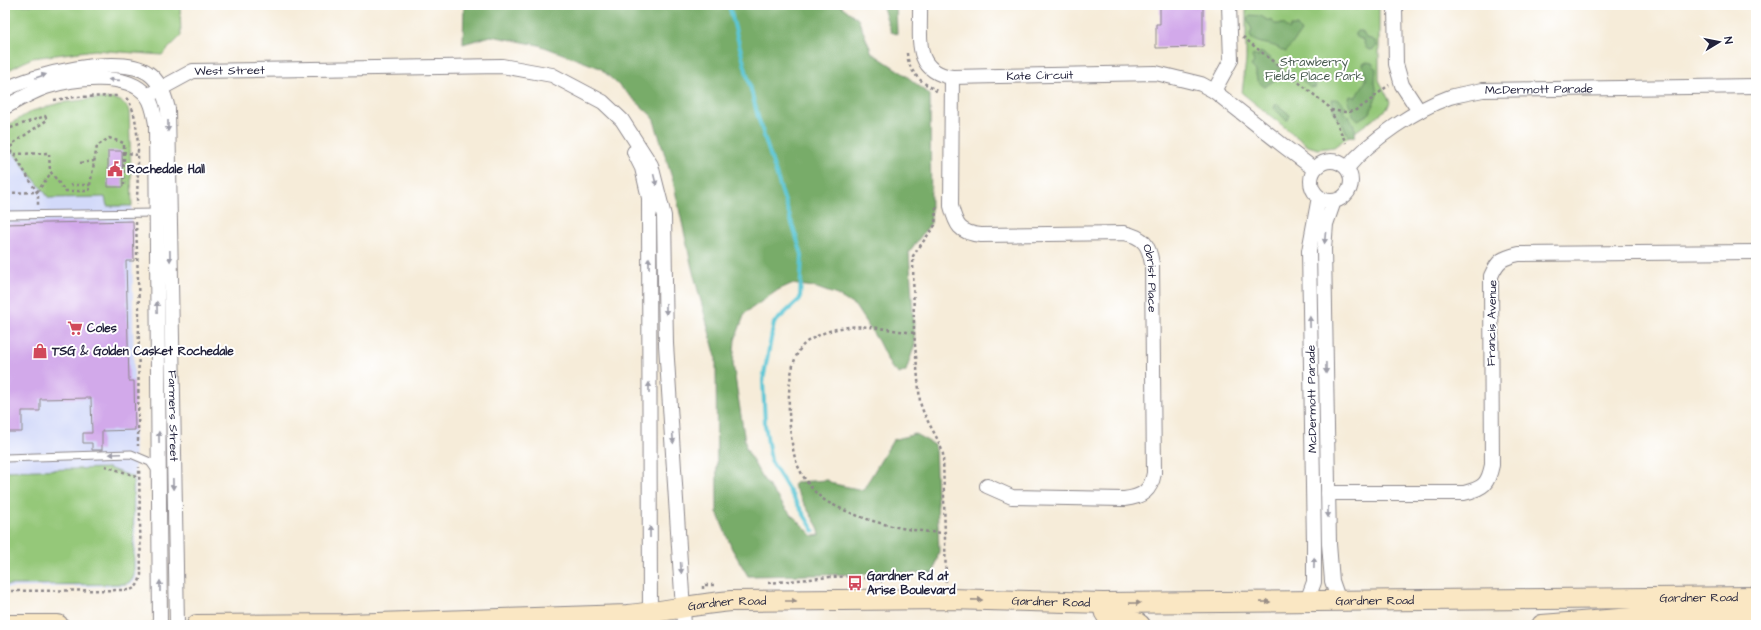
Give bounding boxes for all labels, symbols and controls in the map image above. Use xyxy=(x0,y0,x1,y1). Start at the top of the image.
north arrow xyxy=(1699,22,1739,62)
text: N xyxy=(1720,36,1736,45)
park label: Strawberry Fields Place Park xyxy=(1265,54,1364,85)
street label: West Street xyxy=(194,61,265,79)
street label: Kate Circuit xyxy=(1006,66,1074,84)
one-way arrow xyxy=(35,72,47,78)
one-way arrow xyxy=(107,76,120,83)
street label: McDermott Parade xyxy=(1485,80,1594,98)
one-way arrow xyxy=(165,120,171,133)
public building icon: Rochedale Hall xyxy=(106,160,124,178)
place label: Rochedale Hall xyxy=(127,161,205,178)
one-way arrow xyxy=(652,174,658,186)
one-way arrow xyxy=(1322,232,1328,244)
street label: Obrist Place xyxy=(1138,241,1161,313)
one-way arrow xyxy=(166,250,173,262)
one-way arrow xyxy=(646,256,652,269)
street label: Francis Avenue xyxy=(1483,279,1501,366)
one-way arrow xyxy=(154,300,160,313)
one-way arrow xyxy=(663,303,669,316)
one-way arrow xyxy=(1307,315,1313,328)
supermarket icon: Coles xyxy=(66,319,84,337)
place label: Coles xyxy=(87,320,117,337)
shop icon: TSG & Golden Casket Rochedale xyxy=(31,342,49,360)
place label: TSG & Golden Casket Rochedale xyxy=(51,343,234,360)
street label: McDermott Parade xyxy=(1303,344,1321,453)
one-way arrow xyxy=(1323,362,1329,375)
street label: Farmers Street xyxy=(164,370,183,462)
one-way arrow xyxy=(646,381,652,394)
one-way arrow xyxy=(156,430,162,443)
one-way arrow xyxy=(669,432,676,444)
one-way arrow xyxy=(108,451,121,457)
one-way arrow xyxy=(170,478,177,490)
one-way arrow xyxy=(1325,506,1331,519)
one-way arrow xyxy=(647,525,653,538)
one-way arrow xyxy=(1311,556,1317,569)
one-way arrow xyxy=(678,562,685,574)
place label: Gardner Rd at Arise Boulevard xyxy=(867,568,956,599)
bus stop icon: Gardner Rd at Arise Boulevard xyxy=(846,574,864,592)
one-way arrow xyxy=(157,579,163,592)
street label: Gardner Road xyxy=(1659,589,1738,606)
street label: Gardner Road xyxy=(687,592,766,615)
street label: Gardner Road xyxy=(1011,592,1090,611)
street label: Gardner Road xyxy=(1335,592,1414,609)
one-way arrow xyxy=(785,597,797,604)
one-way arrow xyxy=(971,597,984,603)
one-way arrow xyxy=(1259,598,1271,605)
one-way arrow xyxy=(1129,600,1142,606)

